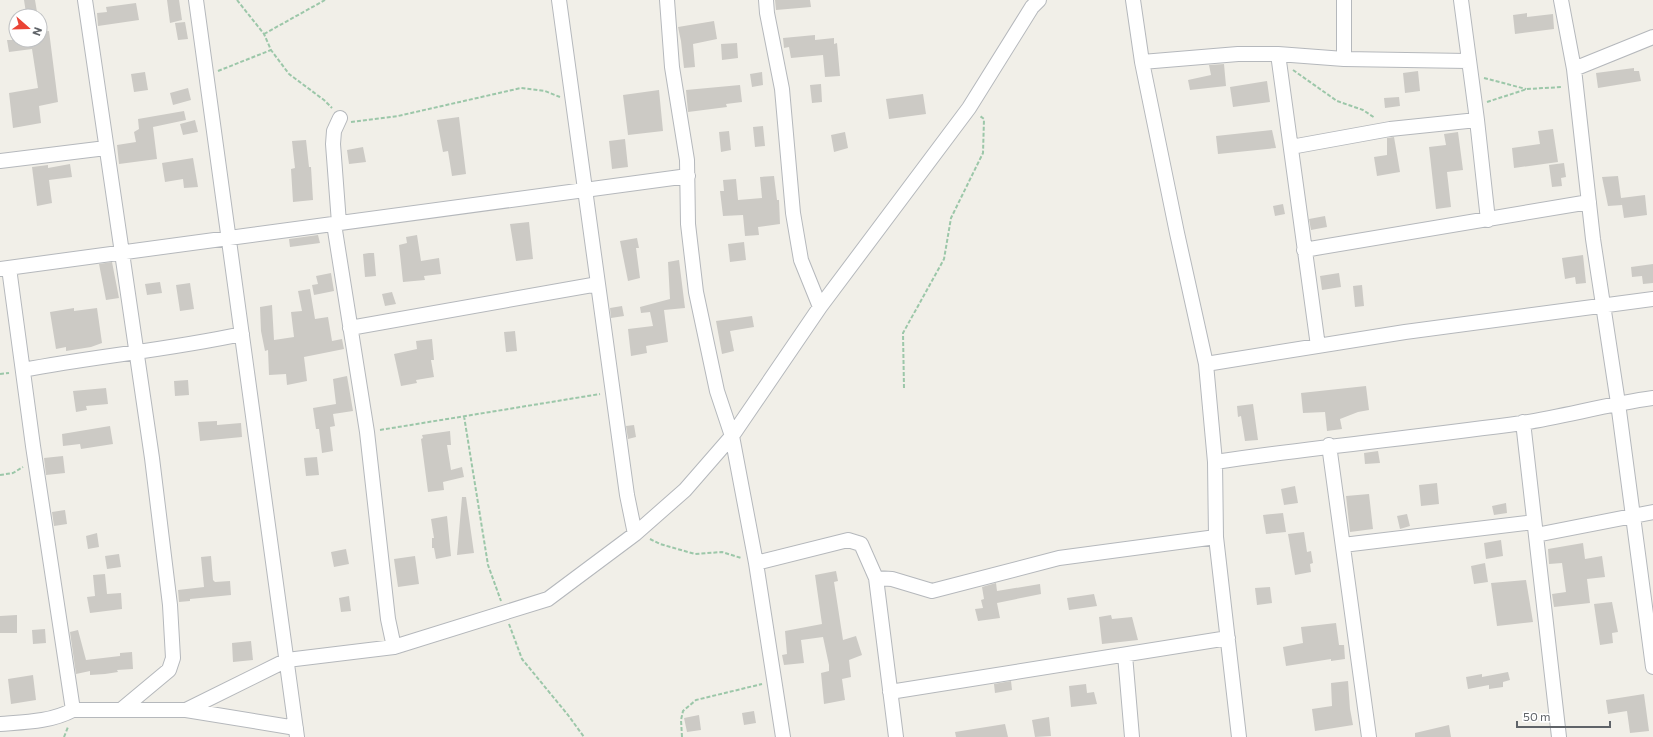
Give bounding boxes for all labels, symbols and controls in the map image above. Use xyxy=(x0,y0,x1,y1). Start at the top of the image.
north arrow xyxy=(8,8,48,48)
text: N xyxy=(30,25,45,38)
scale bar xyxy=(1517,703,1610,729)
text: 50 m xyxy=(1523,709,1551,723)

